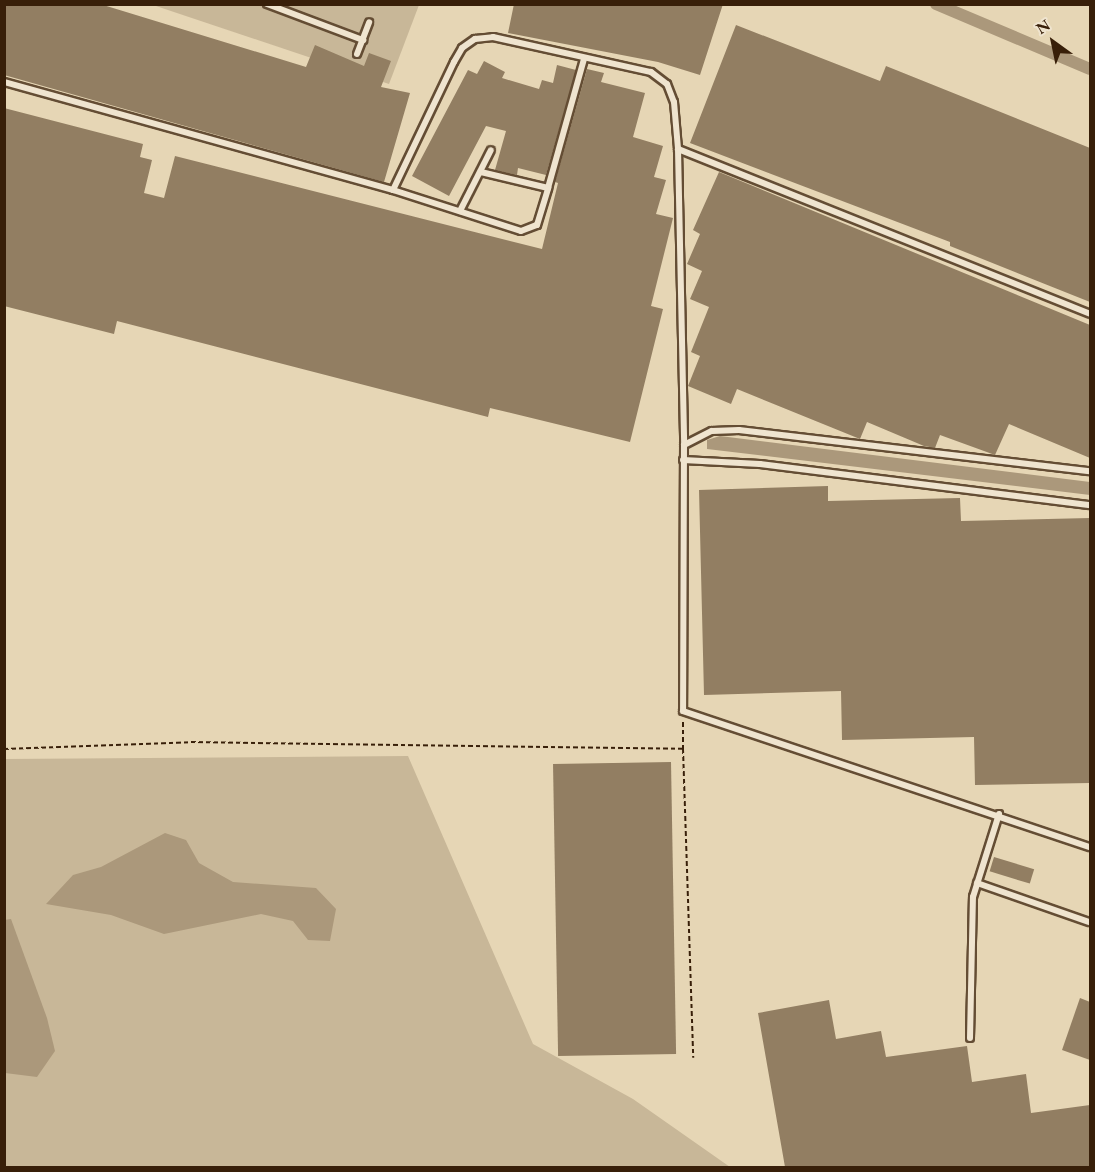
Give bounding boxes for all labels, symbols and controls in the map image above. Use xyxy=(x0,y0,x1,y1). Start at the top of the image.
north arrow xyxy=(1023,12,1083,72)
text: N xyxy=(1032,14,1054,39)

